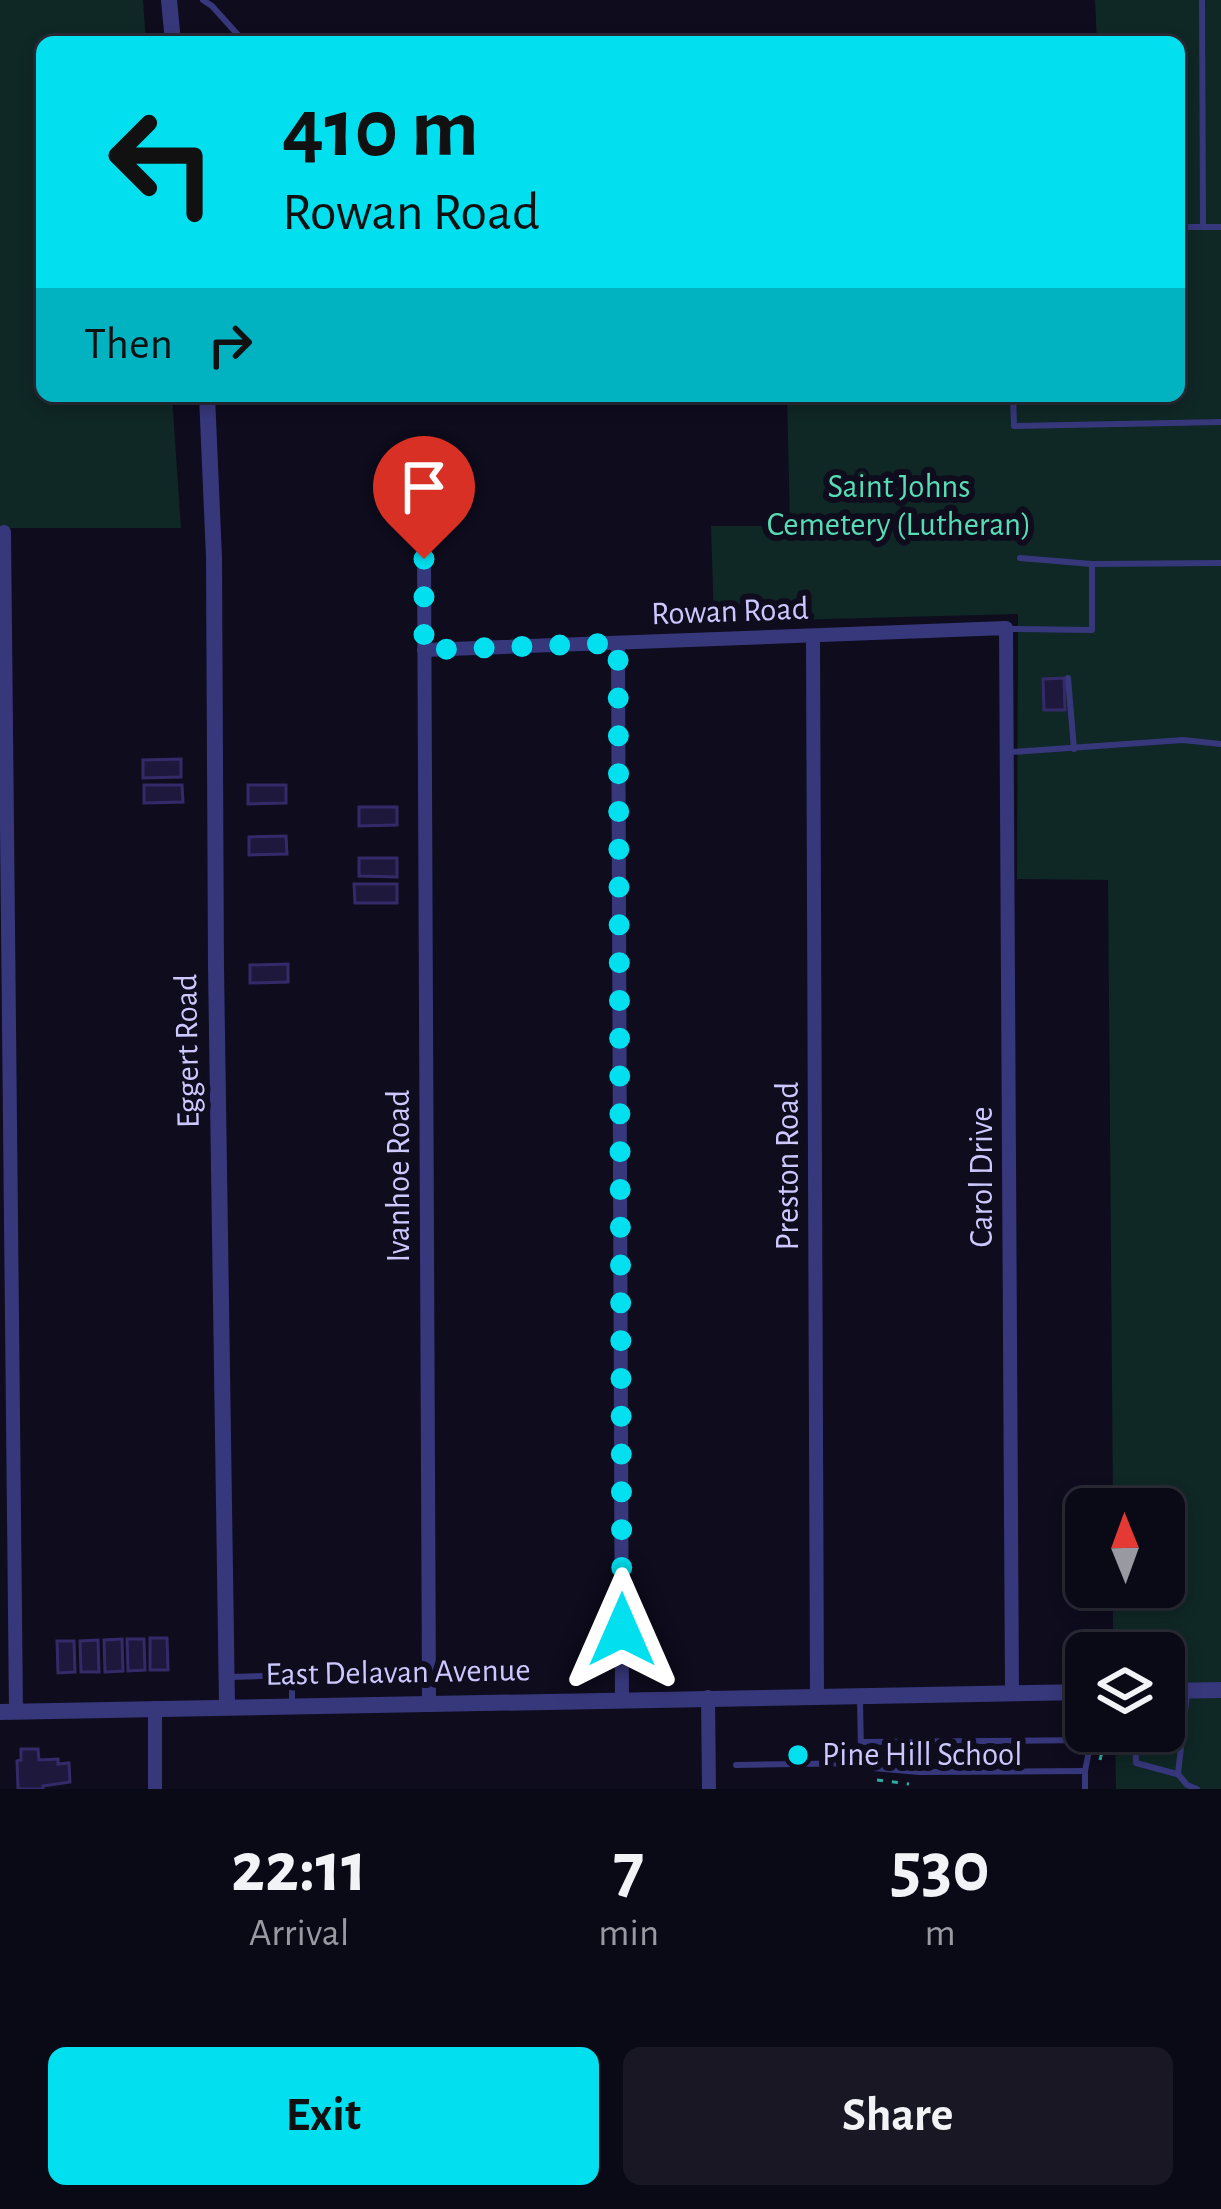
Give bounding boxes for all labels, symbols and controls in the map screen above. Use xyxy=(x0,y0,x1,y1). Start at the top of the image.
icon: left xyxy=(84,84,240,240)
text: 410 m xyxy=(282,88,479,172)
text: Rowan Road xyxy=(282,186,540,240)
icon: right xyxy=(197,312,263,378)
text: Then xyxy=(84,322,173,367)
pin xyxy=(373,436,475,559)
icon: arrive xyxy=(391,454,457,520)
park label: Saint Johns Cemetery (Lutheran) xyxy=(767,471,1031,542)
street label: Rowan Road xyxy=(651,593,809,631)
street label: Eggert Road xyxy=(170,974,206,1128)
street label: Preston Road xyxy=(772,1082,805,1250)
street label: Ivanhoe Road xyxy=(383,1090,416,1262)
street label: Carol Drive xyxy=(966,1106,999,1248)
north arrow xyxy=(1065,1488,1185,1608)
map controls xyxy=(1065,1488,1185,1752)
position arrow xyxy=(559,1567,685,1693)
button: layers xyxy=(1065,1632,1185,1752)
street label: East Delavan Avenue xyxy=(265,1654,531,1692)
place label: Pine Hill School xyxy=(822,1739,1022,1772)
marker: Pine Hill School xyxy=(785,1742,811,1768)
text: 22:11 xyxy=(231,1832,367,1904)
text: 7 xyxy=(613,1832,644,1904)
text: 530 xyxy=(890,1832,990,1904)
text: Arrival xyxy=(249,1914,349,1953)
text: min xyxy=(598,1914,659,1953)
text: m xyxy=(924,1914,956,1953)
button: Exit xyxy=(48,2047,599,2185)
button: Share xyxy=(623,2047,1173,2185)

